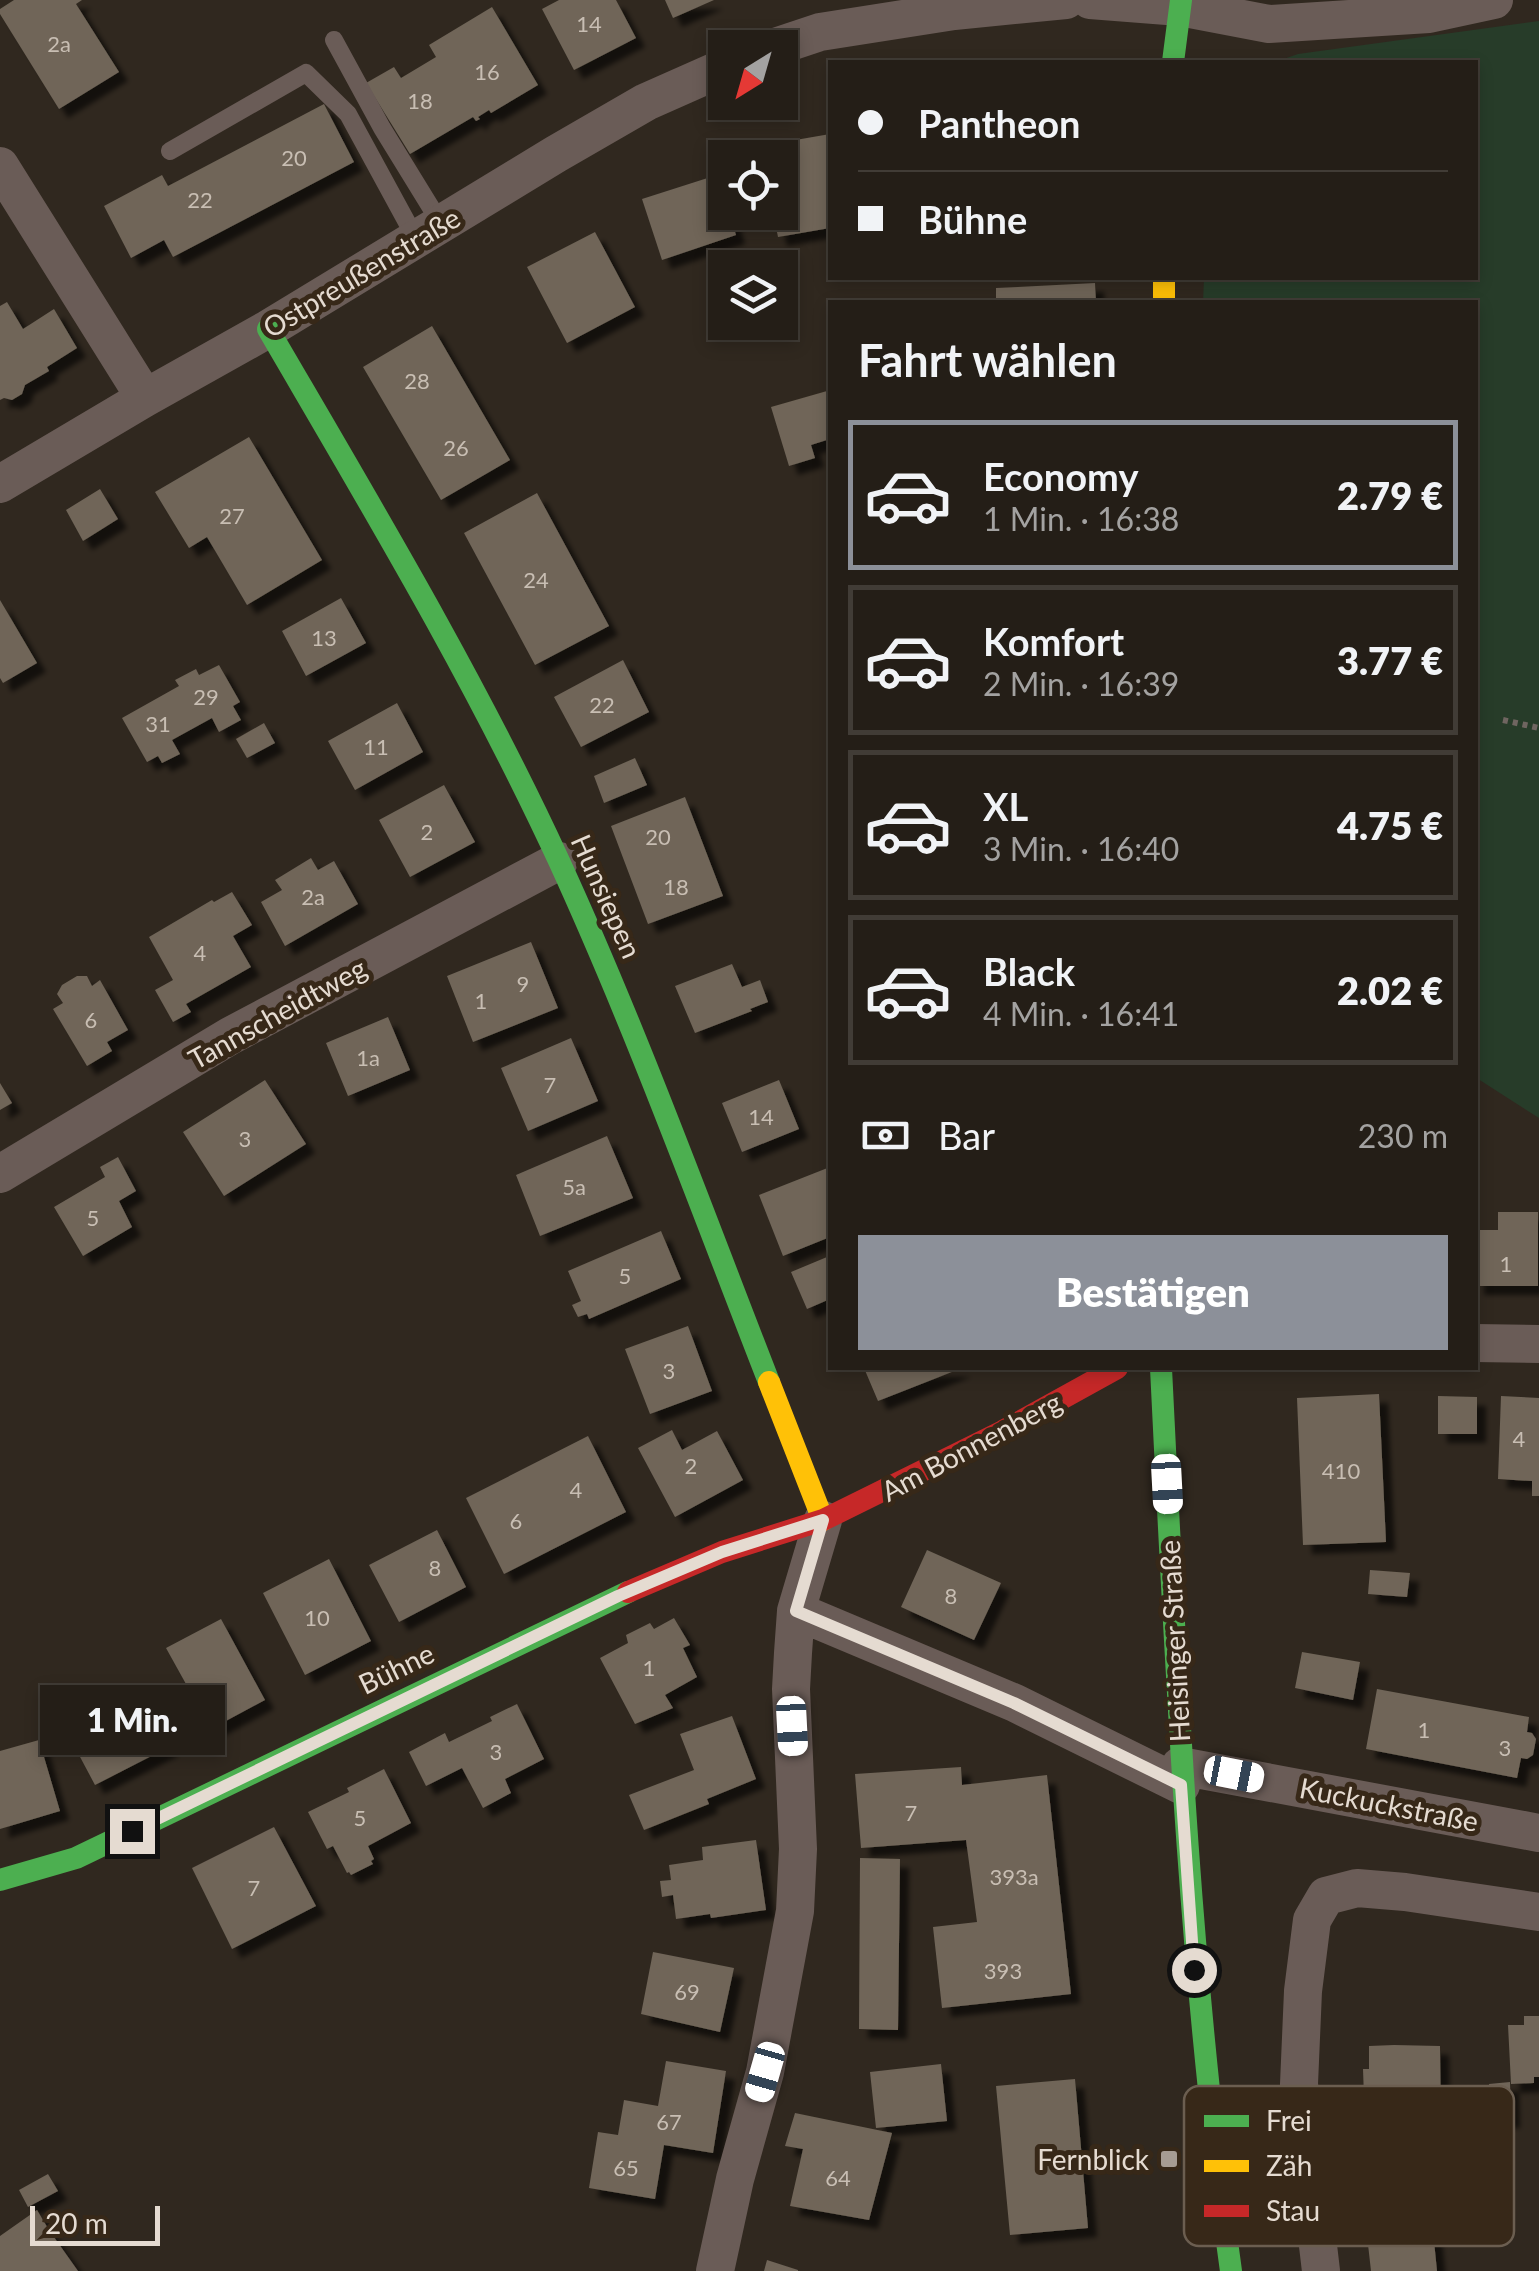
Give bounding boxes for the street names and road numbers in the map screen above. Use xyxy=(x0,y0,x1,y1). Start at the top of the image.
street label: Ostpreußenstraße xyxy=(256,200,466,344)
street label: Hunsiepen xyxy=(565,829,649,963)
street label: Tannscheidtweg xyxy=(182,950,372,1076)
street label: Am Bonnenberg xyxy=(875,1384,1067,1508)
street label: Heisinger Straße xyxy=(1152,1539,1196,1743)
street label: Bühne xyxy=(353,1635,439,1701)
street label: Kuckuckstraße xyxy=(1297,1770,1481,1838)

